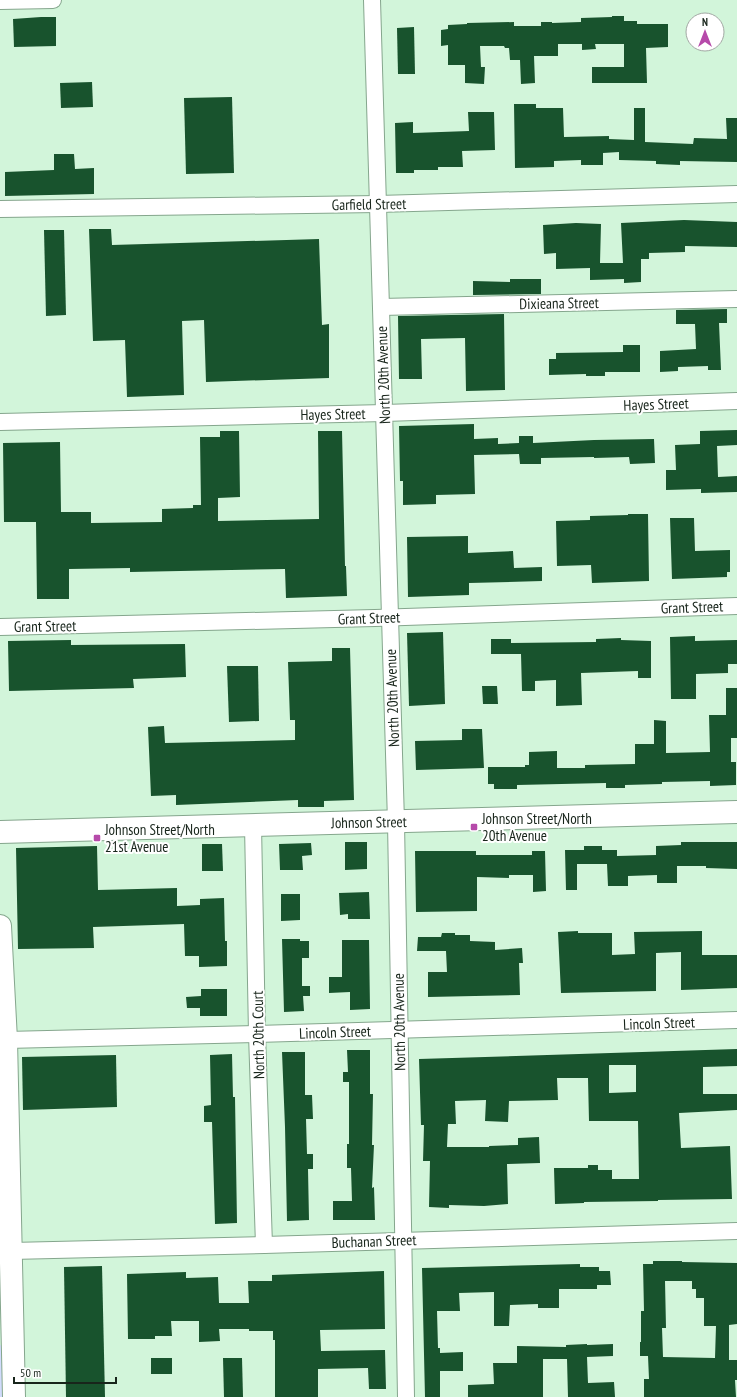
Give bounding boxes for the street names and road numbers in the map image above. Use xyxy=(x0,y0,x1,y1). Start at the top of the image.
street label: Garfield Street xyxy=(332,194,406,214)
street label: Dixieana Street xyxy=(519,293,599,313)
street label: North 20th Avenue xyxy=(372,326,394,424)
street label: Hayes Street xyxy=(623,393,689,415)
street label: Hayes Street xyxy=(300,404,366,424)
street label: Grant Street xyxy=(660,596,724,618)
street label: Grant Street xyxy=(337,607,401,629)
street label: Grant Street xyxy=(14,616,76,636)
street label: North 20th Avenue xyxy=(381,649,403,747)
street label: Johnson Street xyxy=(330,812,407,832)
street label: North 20th Avenue xyxy=(389,973,409,1071)
street label: North 20th Court xyxy=(248,991,268,1079)
street label: Lincoln Street xyxy=(623,1012,695,1034)
street label: Lincoln Street xyxy=(299,1021,371,1043)
street label: Buchanan Street xyxy=(331,1230,417,1252)

